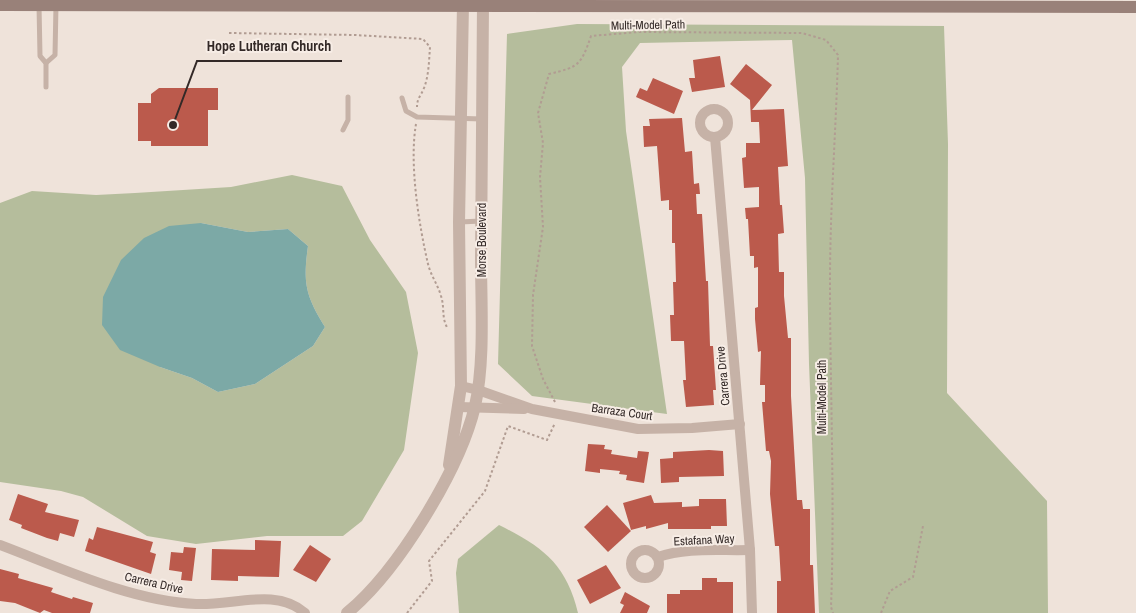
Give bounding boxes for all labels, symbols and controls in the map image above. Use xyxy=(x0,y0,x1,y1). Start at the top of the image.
street label: Multi-Model Path xyxy=(611,16,685,34)
callout: Hope Lutheran Church xyxy=(197,32,342,61)
text: Hope Lutheran Church xyxy=(207,37,331,55)
street label: Morse Boulevard xyxy=(474,203,490,277)
street label: Carrera Drive xyxy=(712,346,734,406)
street label: Multi-Model Path xyxy=(814,360,830,434)
street label: Barraza Court xyxy=(591,400,654,424)
street label: Estafana Way xyxy=(673,530,735,550)
street label: Carrera Drive xyxy=(123,569,185,597)

